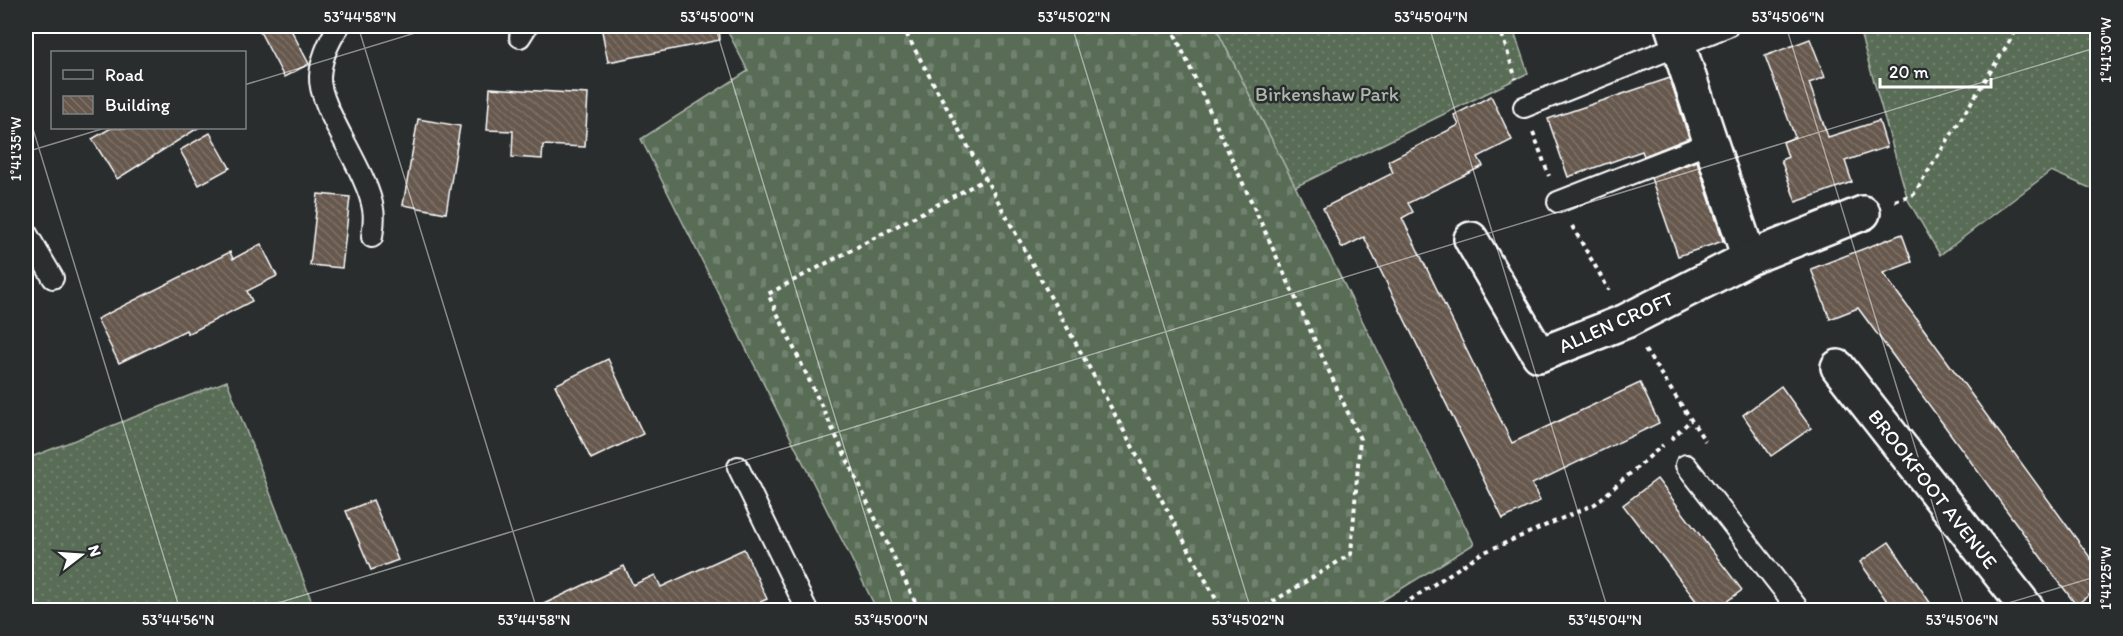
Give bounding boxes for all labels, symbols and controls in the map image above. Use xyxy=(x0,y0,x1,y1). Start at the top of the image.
text: 53°44'58"N xyxy=(324,8,397,26)
text: 53°45'00"N xyxy=(680,8,754,26)
text: 53°45'02"N xyxy=(1038,8,1110,26)
text: 53°45'04"N xyxy=(1394,8,1468,26)
text: 53°45'06"N xyxy=(1752,8,1824,26)
text: 1°41'30"W xyxy=(2097,17,2115,83)
legend xyxy=(51,51,246,129)
scale bar xyxy=(1880,51,1991,89)
text: 20 m xyxy=(1889,61,1929,83)
text: Road xyxy=(105,64,144,86)
park label: Birkenshaw Park xyxy=(1255,82,1399,106)
text: Building xyxy=(105,94,171,116)
text: 1°41'35"W xyxy=(7,117,25,181)
street label: ALLEN CROFT xyxy=(1555,286,1677,358)
street label: BROOKFOOT AVENUE xyxy=(1863,405,2003,573)
north arrow xyxy=(51,525,111,585)
text: N xyxy=(84,543,106,559)
text: 1°41'25"W xyxy=(2097,546,2115,610)
text: 53°44'56"N xyxy=(142,611,214,629)
text: 53°44'58"N xyxy=(498,611,571,629)
text: 53°45'00"N xyxy=(854,611,928,629)
text: 53°45'02"N xyxy=(1212,611,1284,629)
text: 53°45'04"N xyxy=(1568,611,1642,629)
text: 53°45'06"N xyxy=(1926,611,1998,629)

